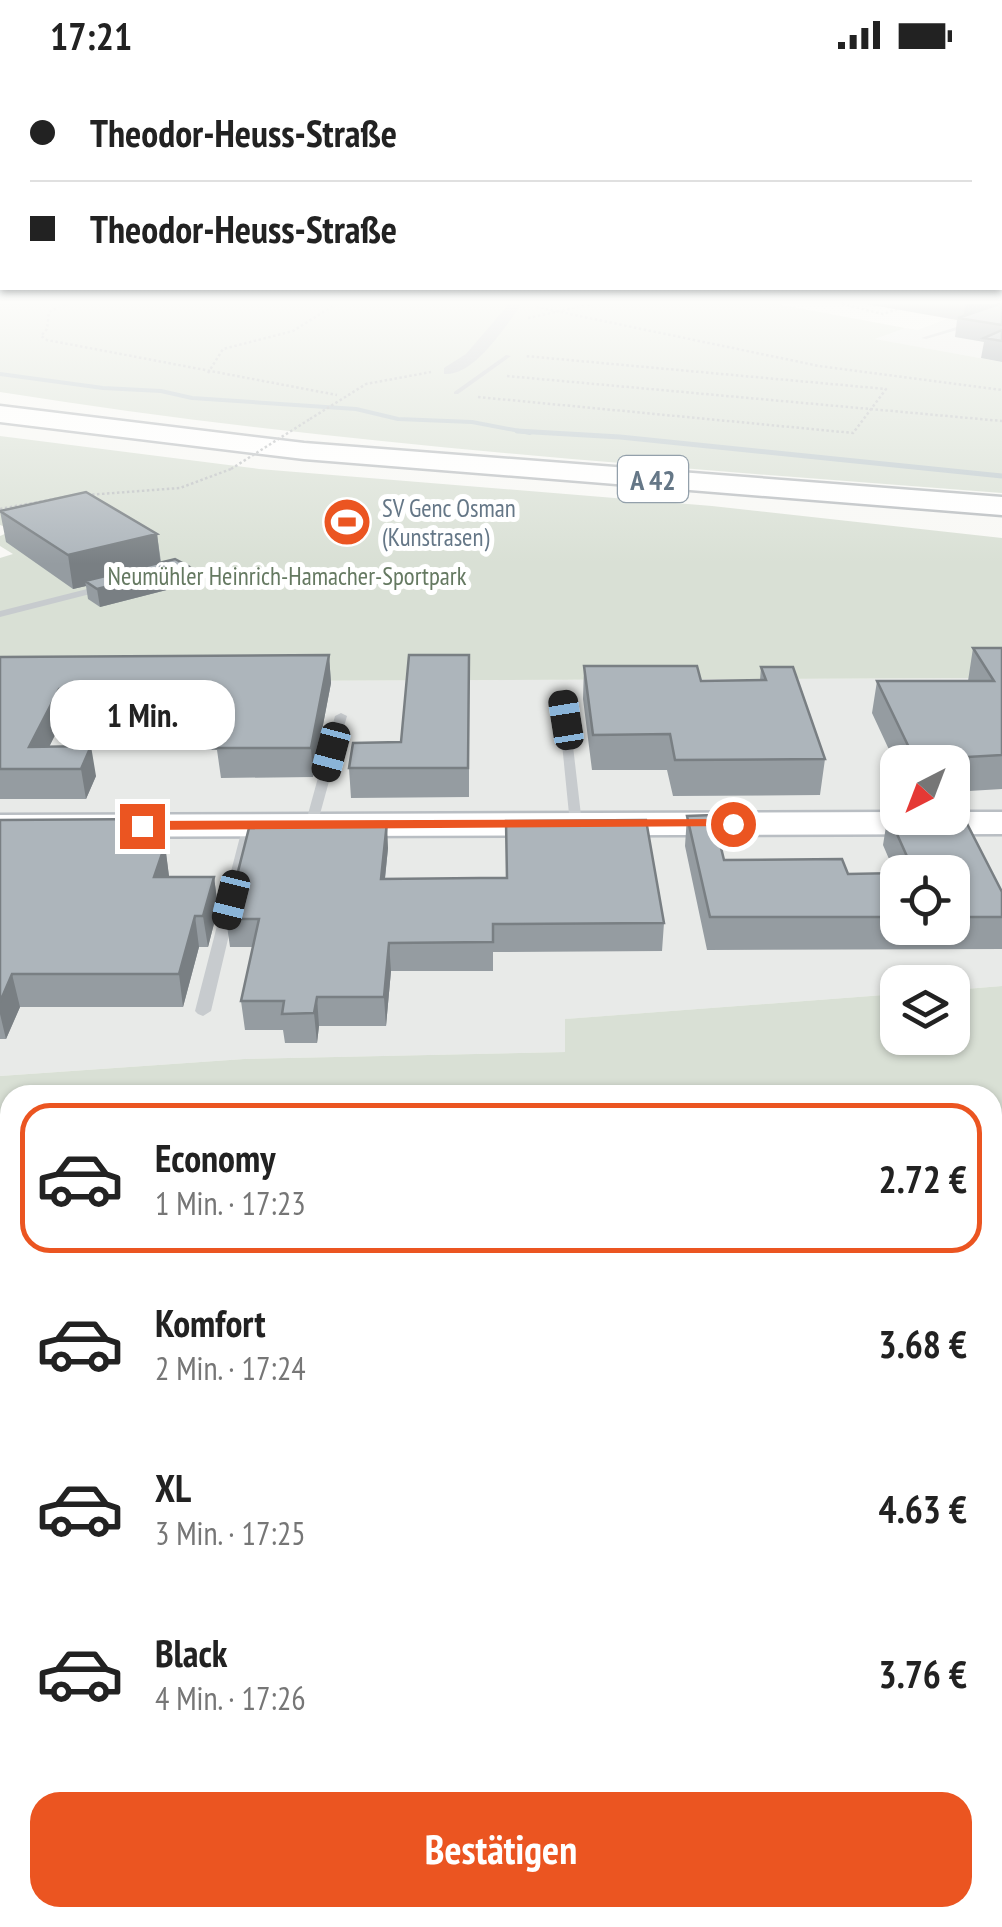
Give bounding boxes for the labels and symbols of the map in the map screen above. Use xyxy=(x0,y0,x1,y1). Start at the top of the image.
road number: A 42 xyxy=(618,456,688,502)
place label: SV Genc Osman (Kunstrasen) xyxy=(382,492,516,553)
sports icon: SV Genc Osman (Kunstrasen) xyxy=(321,496,373,548)
park label: Neumühler Heinrich-Hamacher-Sportpark xyxy=(108,560,467,592)
callout: 1 Min. xyxy=(49,681,234,751)
car xyxy=(546,688,586,752)
car xyxy=(309,719,353,785)
north arrow xyxy=(880,745,970,835)
route start xyxy=(711,802,756,847)
route end xyxy=(120,804,165,849)
car xyxy=(209,867,253,933)

